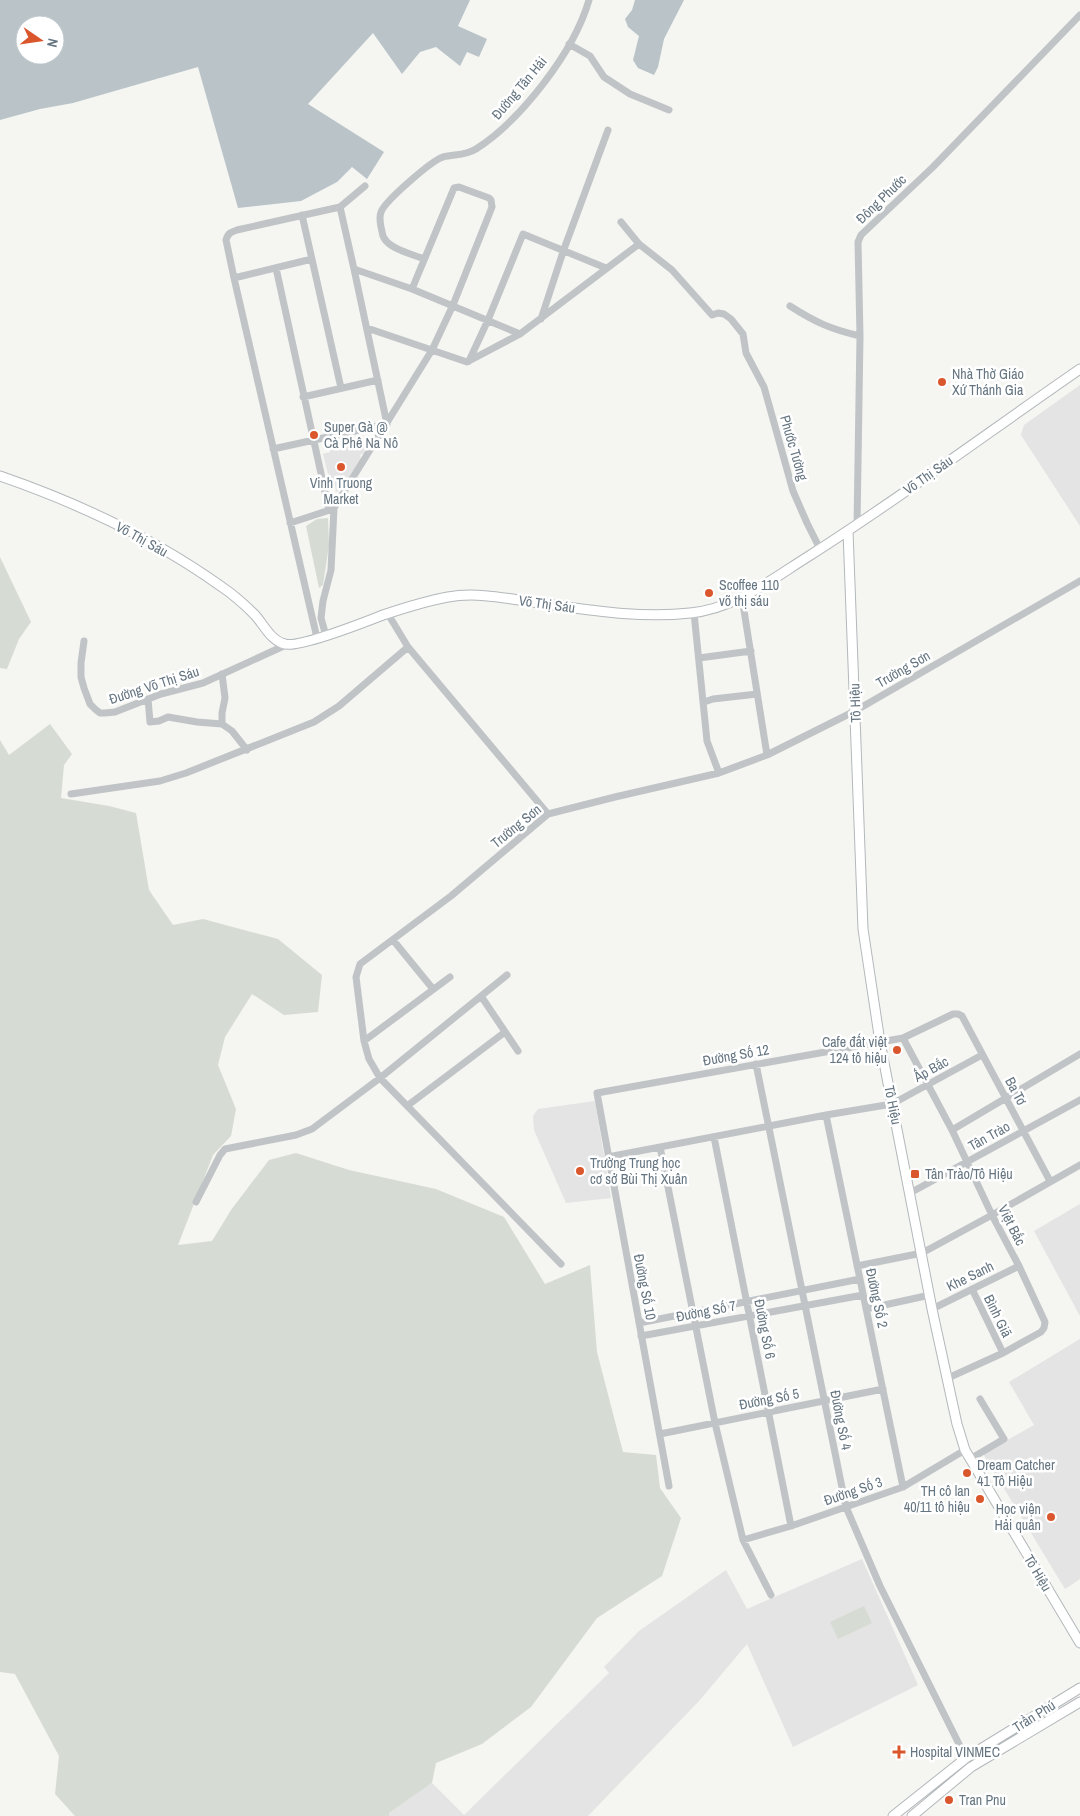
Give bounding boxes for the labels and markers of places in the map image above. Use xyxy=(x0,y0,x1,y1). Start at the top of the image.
place label: Nhà Thờ Giáo Xứ Thánh Gia xyxy=(952,365,1024,399)
marker: Nhà Thờ Giáo Xứ Thánh Gia xyxy=(936,376,948,388)
place label: Super Gà @ Cà Phê Na Nô xyxy=(324,418,398,452)
marker: Super Gà @ Cà Phê Na Nô xyxy=(308,429,320,441)
marker: Vinh Truong Market xyxy=(335,461,347,473)
place label: Vinh Truong Market xyxy=(310,474,373,508)
place label: Scoffee 110 võ thị sáu xyxy=(719,576,779,610)
marker: Scoffee 110 võ thị sáu xyxy=(703,587,715,599)
place label: Cafe đất việt 124 tô hiệu xyxy=(822,1033,887,1067)
marker: Cafe đất việt 124 tô hiệu xyxy=(891,1044,903,1056)
place label: Trường Trung học cơ sở Bùi Thị Xuân xyxy=(590,1154,687,1188)
marker: Trường Trung học cơ sở Bùi Thị Xuân xyxy=(574,1165,586,1177)
place label: Tân Trào/Tô Hiệu xyxy=(925,1165,1013,1183)
marker: Tân Trào/Tô Hiệu xyxy=(909,1168,921,1180)
place label: Dream Catcher 41 Tô Hiệu xyxy=(977,1456,1055,1490)
marker: Dream Catcher 41 Tô Hiệu xyxy=(961,1467,973,1479)
place label: TH cô lan 40/11 tô hiệu xyxy=(904,1482,970,1516)
marker: TH cô lan 40/11 tô hiệu xyxy=(974,1493,986,1505)
place label: Học viện Hải quân xyxy=(994,1500,1041,1534)
marker: Học viện Hải quân xyxy=(1045,1511,1057,1523)
place label: Hospital VINMEC xyxy=(910,1743,1000,1761)
marker: Hospital VINMEC xyxy=(892,1745,906,1759)
place label: Tran Pnu xyxy=(959,1791,1006,1809)
marker: Tran Pnu xyxy=(943,1794,955,1806)

